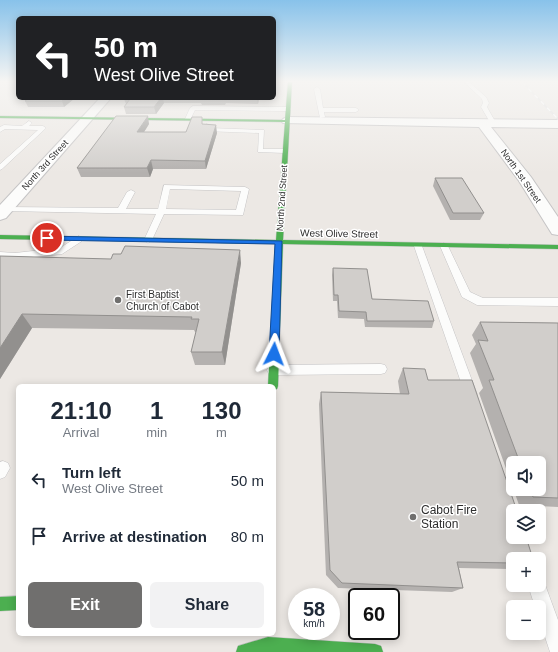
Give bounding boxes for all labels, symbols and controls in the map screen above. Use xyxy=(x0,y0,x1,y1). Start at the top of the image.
icon: left xyxy=(28,32,80,84)
text: 50 m xyxy=(94,32,158,63)
text: West Olive Street xyxy=(94,65,234,85)
street label: North 3rd Street xyxy=(20,137,70,192)
street label: North 1st Street xyxy=(499,147,543,205)
street label: North 2nd Street xyxy=(275,164,289,231)
pin xyxy=(30,221,64,255)
icon: arrive xyxy=(36,227,58,249)
street label: West Olive Street xyxy=(300,227,378,240)
place label: First Baptist Church of Cabot xyxy=(126,289,199,312)
marker: First Baptist Church of Cabot xyxy=(113,295,123,305)
position arrow xyxy=(253,333,295,375)
text: 21:10 xyxy=(50,397,112,424)
text: 1 xyxy=(150,397,163,424)
text: 130 xyxy=(202,397,242,424)
text: Arrival xyxy=(63,425,100,440)
text: min xyxy=(146,425,167,440)
text: m xyxy=(216,425,227,440)
map controls xyxy=(506,456,546,640)
button: sound xyxy=(506,456,546,496)
text: Turn left xyxy=(62,464,121,481)
icon: left xyxy=(28,469,50,491)
text: 50 m xyxy=(231,472,264,489)
text: West Olive Street xyxy=(62,481,163,496)
place label: Cabot Fire Station xyxy=(421,503,477,531)
button: layers xyxy=(506,504,546,544)
marker: Cabot Fire Station xyxy=(408,512,418,522)
icon: arrive xyxy=(28,525,50,547)
text: Arrive at destination xyxy=(62,528,207,545)
text: 80 m xyxy=(231,528,264,545)
button: + xyxy=(506,552,546,592)
button: Exit xyxy=(28,582,142,628)
button: Share xyxy=(150,582,264,628)
speed limit sign: 60 xyxy=(348,588,400,640)
text: 58 xyxy=(303,598,325,620)
button: − xyxy=(506,600,546,640)
text: km/h xyxy=(303,618,325,629)

